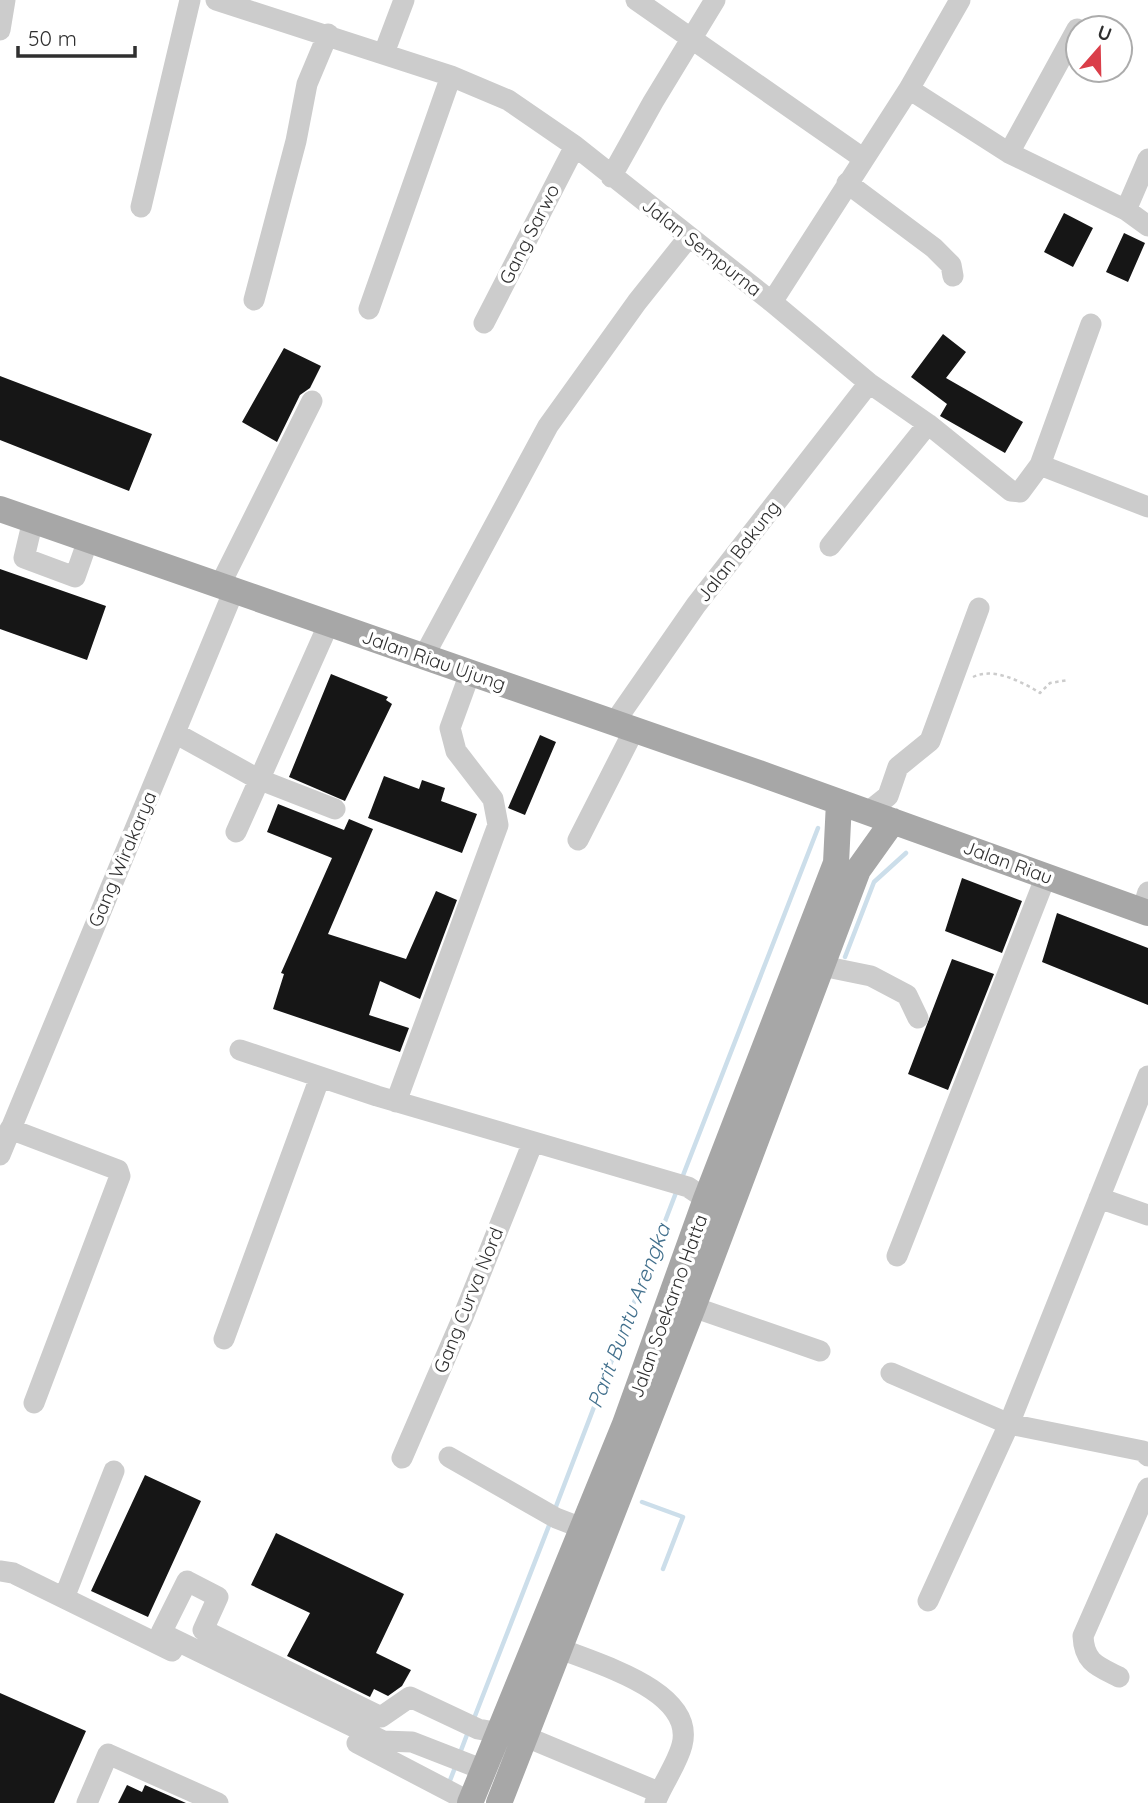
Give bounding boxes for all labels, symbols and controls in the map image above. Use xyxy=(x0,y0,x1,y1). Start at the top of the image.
scale bar xyxy=(18,14,135,58)
north arrow xyxy=(1064,14,1134,84)
text: U xyxy=(1094,19,1115,47)
text: 50 m xyxy=(28,25,77,51)
street label: Gang Sarwo xyxy=(494,180,564,288)
street label: Jalan Sempurna xyxy=(637,193,767,301)
street label: Jalan Bakung xyxy=(691,496,785,606)
street label: Jalan Riau Ujung xyxy=(359,624,509,696)
street label: Gang Wirakarya xyxy=(83,787,161,931)
street label: Jalan Riau xyxy=(960,835,1056,889)
street label: Jalan Soekarno Hatta xyxy=(624,1211,712,1401)
water label: Parit Buntu Arengka xyxy=(581,1219,676,1411)
street label: Gang Curva Nord xyxy=(428,1224,508,1376)

